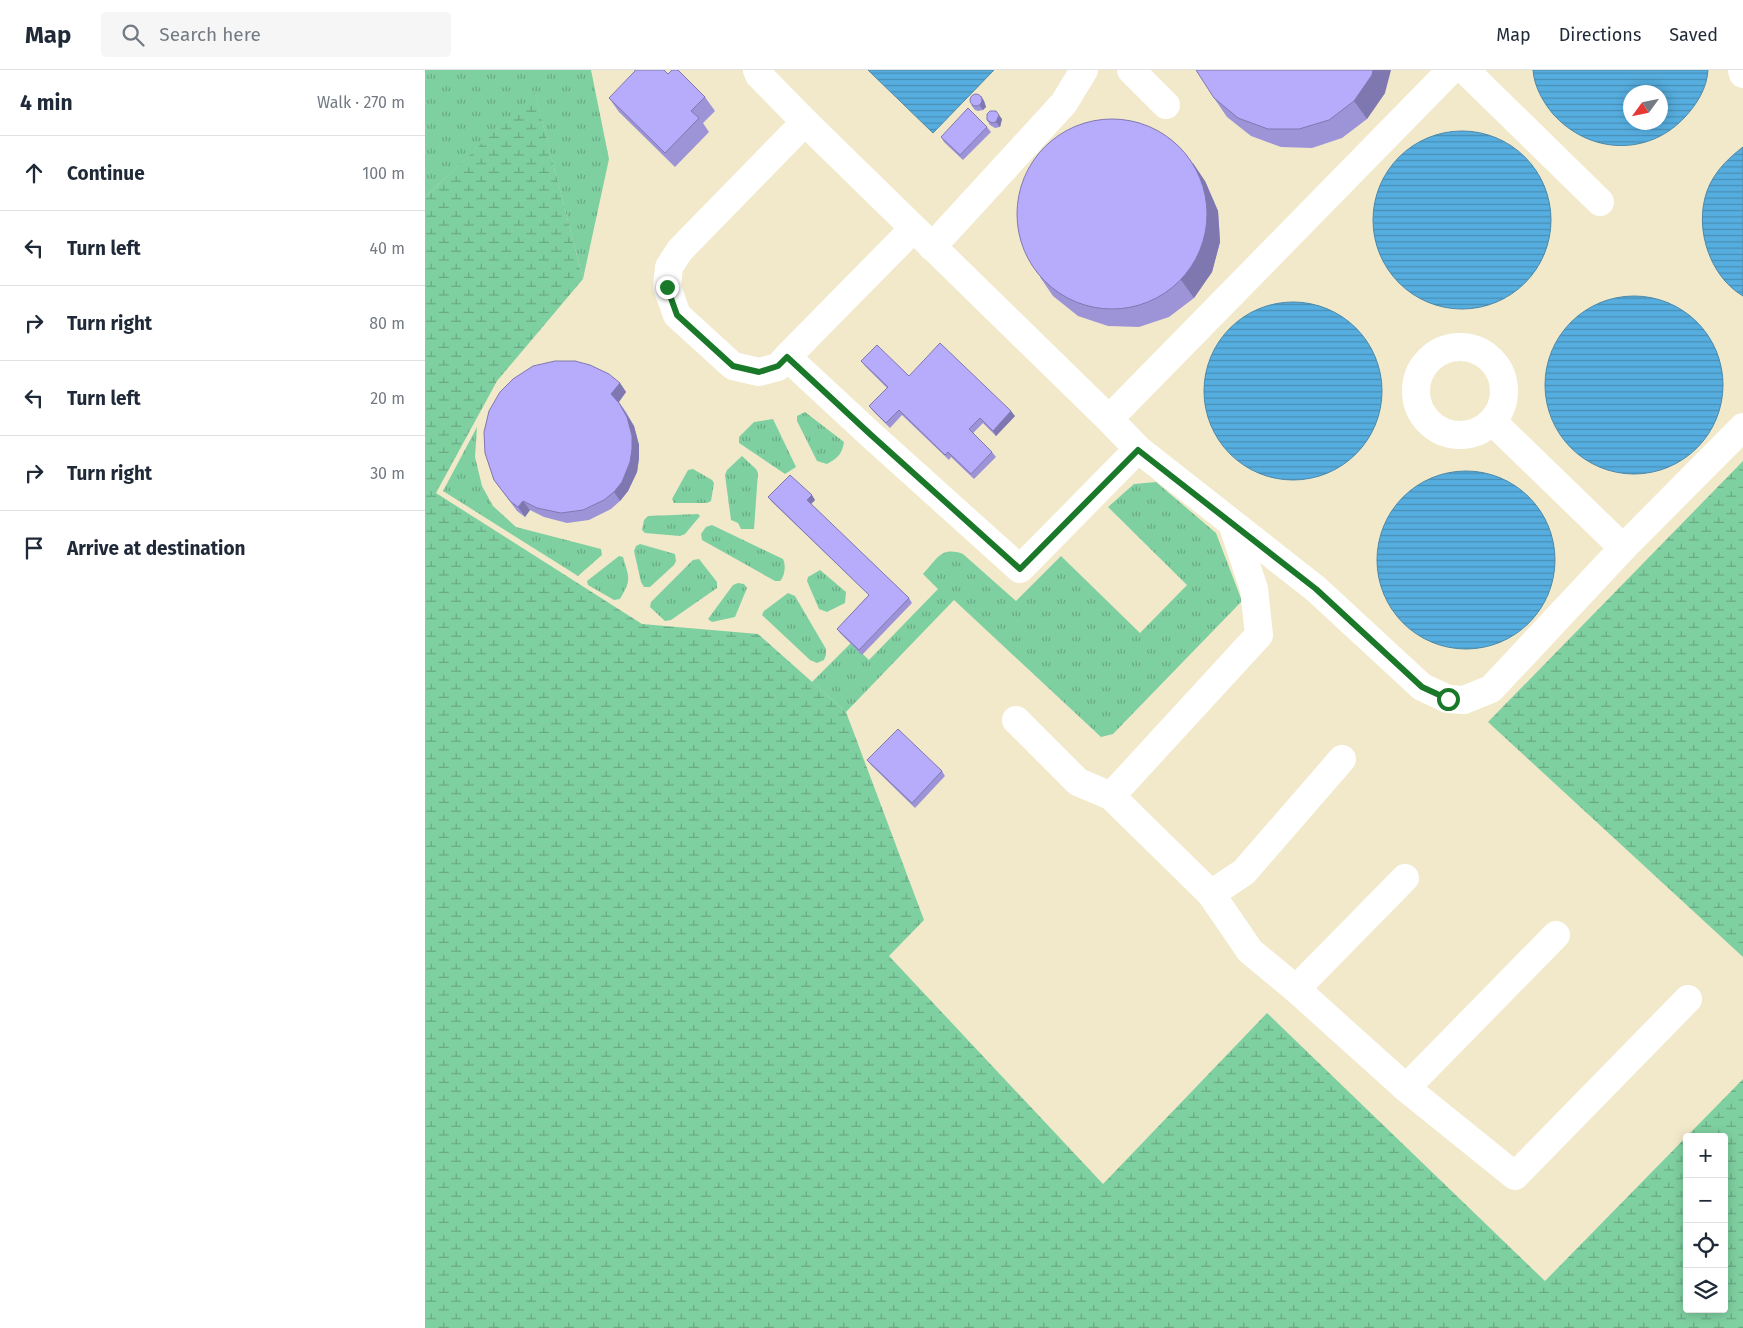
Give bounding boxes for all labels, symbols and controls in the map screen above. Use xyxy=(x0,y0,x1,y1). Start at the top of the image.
search box xyxy=(101,12,451,57)
text: Map xyxy=(25,21,71,49)
icon: search xyxy=(119,21,147,49)
text: Search here xyxy=(159,23,261,46)
text: Map xyxy=(1496,24,1531,46)
text: Directions xyxy=(1559,24,1641,46)
text: Saved xyxy=(1669,24,1718,46)
north arrow xyxy=(1623,85,1668,130)
text: 4 min xyxy=(20,90,73,116)
text: Walk · 270 m xyxy=(317,93,405,112)
icon: ahead xyxy=(20,159,48,187)
text: Continue xyxy=(67,162,145,185)
text: 100 m xyxy=(362,164,405,183)
icon: left xyxy=(20,234,48,262)
text: Turn left xyxy=(67,237,141,260)
text: 40 m xyxy=(370,239,405,258)
route end xyxy=(656,276,679,299)
icon: right xyxy=(20,309,48,337)
text: Turn right xyxy=(67,312,152,335)
text: 80 m xyxy=(369,314,405,333)
icon: left xyxy=(20,384,48,412)
text: Turn left xyxy=(67,387,141,410)
text: 20 m xyxy=(370,389,405,408)
icon: right xyxy=(20,459,48,487)
text: Turn right xyxy=(67,462,152,485)
text: 30 m xyxy=(370,464,405,483)
icon: arrive xyxy=(20,534,48,562)
text: Arrive at destination xyxy=(67,537,246,560)
route start xyxy=(1437,688,1460,711)
map controls xyxy=(1683,1133,1728,1313)
button: + xyxy=(1683,1133,1728,1178)
button: − xyxy=(1683,1178,1728,1223)
button: locate xyxy=(1683,1223,1728,1268)
button: layers xyxy=(1683,1268,1728,1313)

